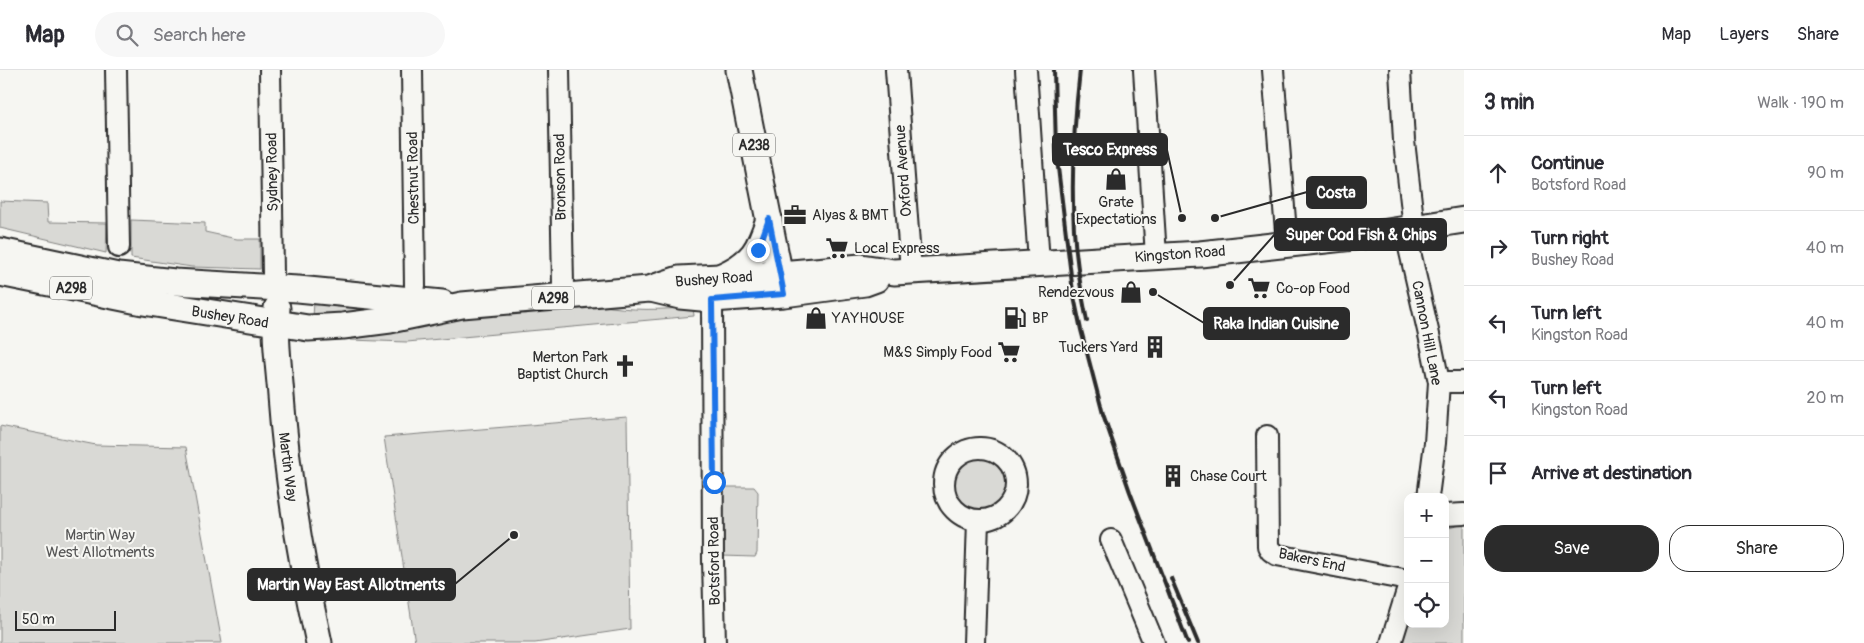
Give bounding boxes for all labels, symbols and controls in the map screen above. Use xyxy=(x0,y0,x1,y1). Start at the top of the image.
search box xyxy=(95,12,445,57)
text: Map xyxy=(25,20,65,49)
icon: search xyxy=(113,21,141,49)
text: Search here xyxy=(153,23,246,47)
text: Map xyxy=(1662,23,1691,46)
text: Layers xyxy=(1719,23,1769,46)
text: Share xyxy=(1797,23,1839,46)
text: 3 min xyxy=(1484,89,1534,116)
text: Walk · 190 m xyxy=(1757,93,1844,113)
street label: Oxford Avenue xyxy=(891,124,916,218)
street label: Chestnut Road xyxy=(403,131,424,225)
street label: Sydney Road xyxy=(262,132,283,212)
street label: Bronson Road xyxy=(550,133,571,221)
road number: A238 xyxy=(733,134,775,156)
callout: Tesco Express xyxy=(1053,134,1167,165)
text: Tesco Express xyxy=(1062,140,1158,160)
text: Continue xyxy=(1531,151,1604,175)
icon: ahead xyxy=(1484,159,1512,187)
text: 90 m xyxy=(1807,163,1844,183)
shop icon: Grate Expectations xyxy=(1103,166,1129,192)
text: Botsford Road xyxy=(1531,175,1626,195)
callout: Costa xyxy=(1307,177,1366,208)
text: Costa xyxy=(1316,183,1356,203)
place label: Grate Expectations xyxy=(1076,193,1157,229)
office icon: Alyas & BMT xyxy=(782,202,808,228)
place label: Alyas & BMT xyxy=(812,206,889,225)
callout: Super Cod Fish & Chips xyxy=(1275,219,1446,250)
text: Super Cod Fish & Chips xyxy=(1286,225,1437,245)
text: Turn right xyxy=(1531,226,1609,250)
icon: right xyxy=(1484,234,1512,262)
supermarket icon: Local Express xyxy=(824,235,850,261)
text: 40 m xyxy=(1806,238,1844,258)
route end xyxy=(747,239,770,262)
place label: Local Express xyxy=(854,239,940,258)
street label: Kingston Road xyxy=(1134,242,1226,267)
text: Bushey Road xyxy=(1531,250,1614,270)
street label: Bushey Road xyxy=(675,267,754,292)
supermarket icon: Co-op Food xyxy=(1246,275,1272,301)
road number: A298 xyxy=(50,277,92,300)
shop icon: Rendezvous xyxy=(1118,279,1144,305)
place label: Co-op Food xyxy=(1276,279,1350,298)
street label: Cannon Hill Lane xyxy=(1407,279,1446,388)
place label: Rendezvous xyxy=(1038,283,1114,302)
road number: A298 xyxy=(532,287,574,310)
text: Turn left xyxy=(1531,301,1601,325)
street label: Bushey Road xyxy=(190,302,270,333)
shop icon: YAYHOUSE xyxy=(803,305,829,331)
fuel station icon: BP xyxy=(1002,305,1028,331)
callout: Raka Indian Cuisine xyxy=(1204,308,1349,339)
place label: YAYHOUSE xyxy=(831,309,905,328)
place label: BP xyxy=(1032,309,1049,328)
icon: left xyxy=(1484,309,1512,337)
text: 40 m xyxy=(1806,313,1844,333)
text: Raka Indian Cuisine xyxy=(1213,314,1340,334)
text: Kingston Road xyxy=(1531,325,1628,345)
building icon: Tuckers Yard xyxy=(1142,334,1168,360)
place label: Tuckers Yard xyxy=(1058,338,1138,357)
supermarket icon: M&S Simply Food xyxy=(996,339,1022,365)
place label: M&S Simply Food xyxy=(883,343,992,362)
place label: Merton Park Baptist Church xyxy=(517,348,609,384)
church icon: Merton Park Baptist Church xyxy=(612,353,638,379)
text: Turn left xyxy=(1531,376,1601,400)
icon: left xyxy=(1484,384,1512,412)
text: 20 m xyxy=(1806,388,1844,408)
text: Kingston Road xyxy=(1531,400,1628,420)
street label: Martin Way xyxy=(274,431,301,503)
icon: arrive xyxy=(1484,459,1512,487)
text: Arrive at destination xyxy=(1531,461,1692,485)
building icon: Chase Court xyxy=(1160,463,1186,489)
place label: Chase Court xyxy=(1190,467,1268,486)
route start xyxy=(703,471,726,494)
map controls xyxy=(1404,493,1449,628)
button: + xyxy=(1404,493,1449,538)
street label: Botsford Road xyxy=(704,516,725,606)
button: Save xyxy=(1484,525,1659,572)
button: Share xyxy=(1669,525,1844,572)
park label: Martin Way West Allotments xyxy=(46,526,155,562)
button: − xyxy=(1404,538,1449,583)
street label: Bakers End xyxy=(1277,544,1347,577)
callout: Martin Way East Allotments xyxy=(248,569,455,600)
text: Martin Way East Allotments xyxy=(257,575,446,595)
button: locate xyxy=(1404,583,1449,628)
scale bar xyxy=(15,608,116,631)
text: 50 m xyxy=(22,611,55,628)

